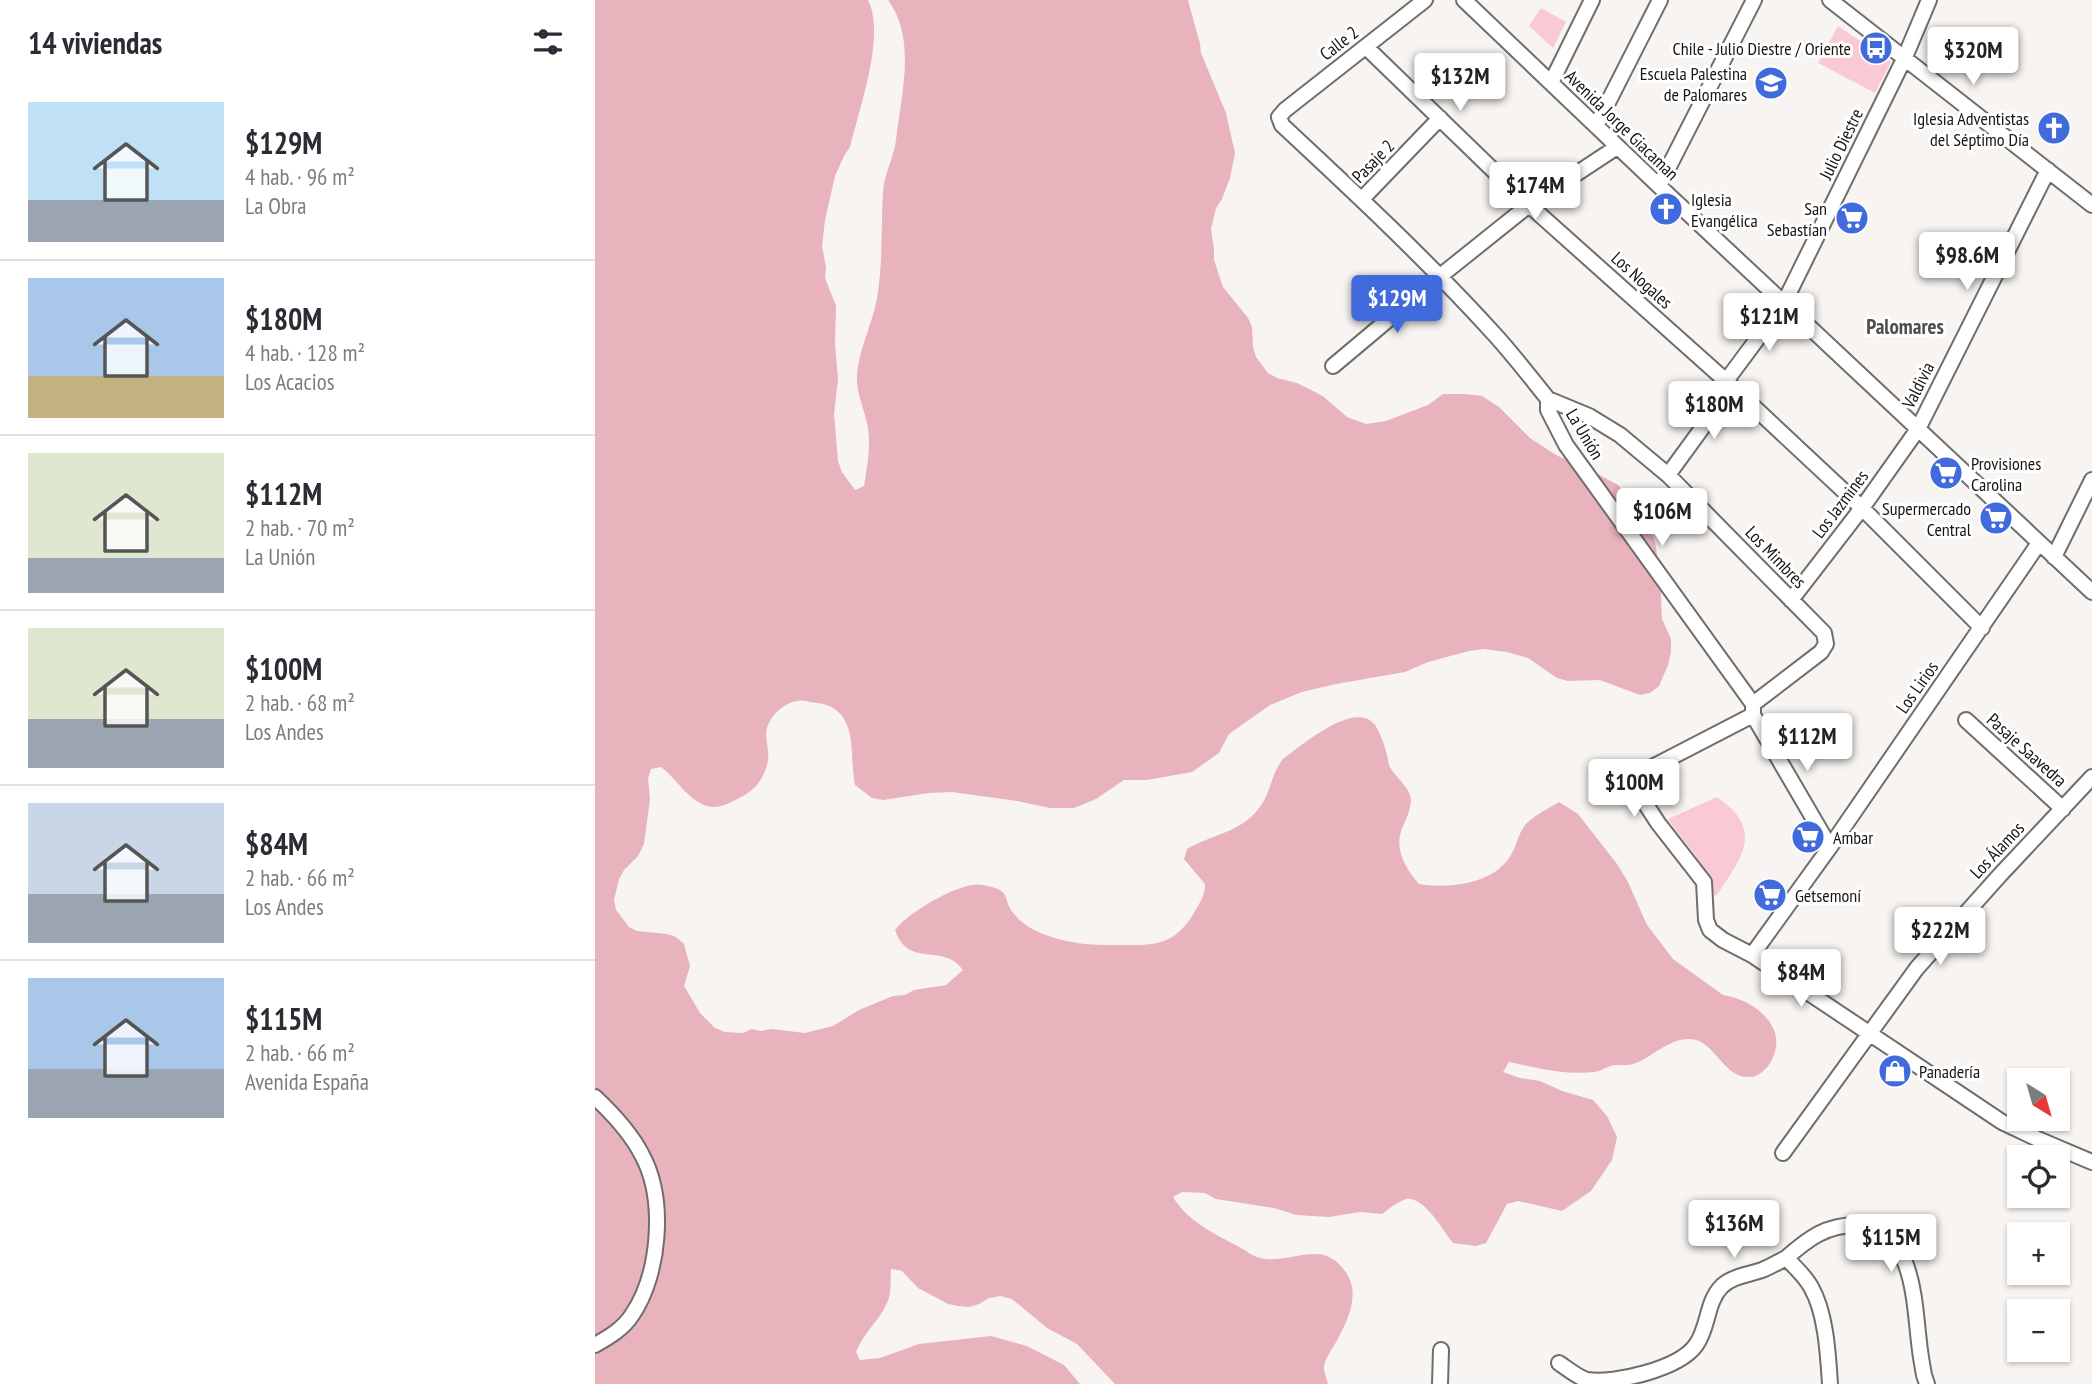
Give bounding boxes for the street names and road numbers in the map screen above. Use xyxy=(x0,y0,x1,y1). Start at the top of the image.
street label: Calle 2 xyxy=(1315,21,1363,65)
street label: Avenida Jorge Giacaman xyxy=(1560,65,1684,185)
street label: Julio Diestre xyxy=(1814,105,1868,184)
street label: Pasaje 2 xyxy=(1347,135,1399,187)
street label: Los Nogales xyxy=(1607,247,1677,313)
street label: Valdivia xyxy=(1896,358,1939,413)
street label: La Unión xyxy=(1561,404,1609,464)
street label: Los Jazmines xyxy=(1807,465,1873,543)
street label: Los Mimbres xyxy=(1741,521,1811,593)
street label: Los Lirios xyxy=(1891,656,1943,718)
street label: Pasaje Saavedra xyxy=(1982,708,2072,792)
street label: Los Álamos xyxy=(1965,817,2029,883)

